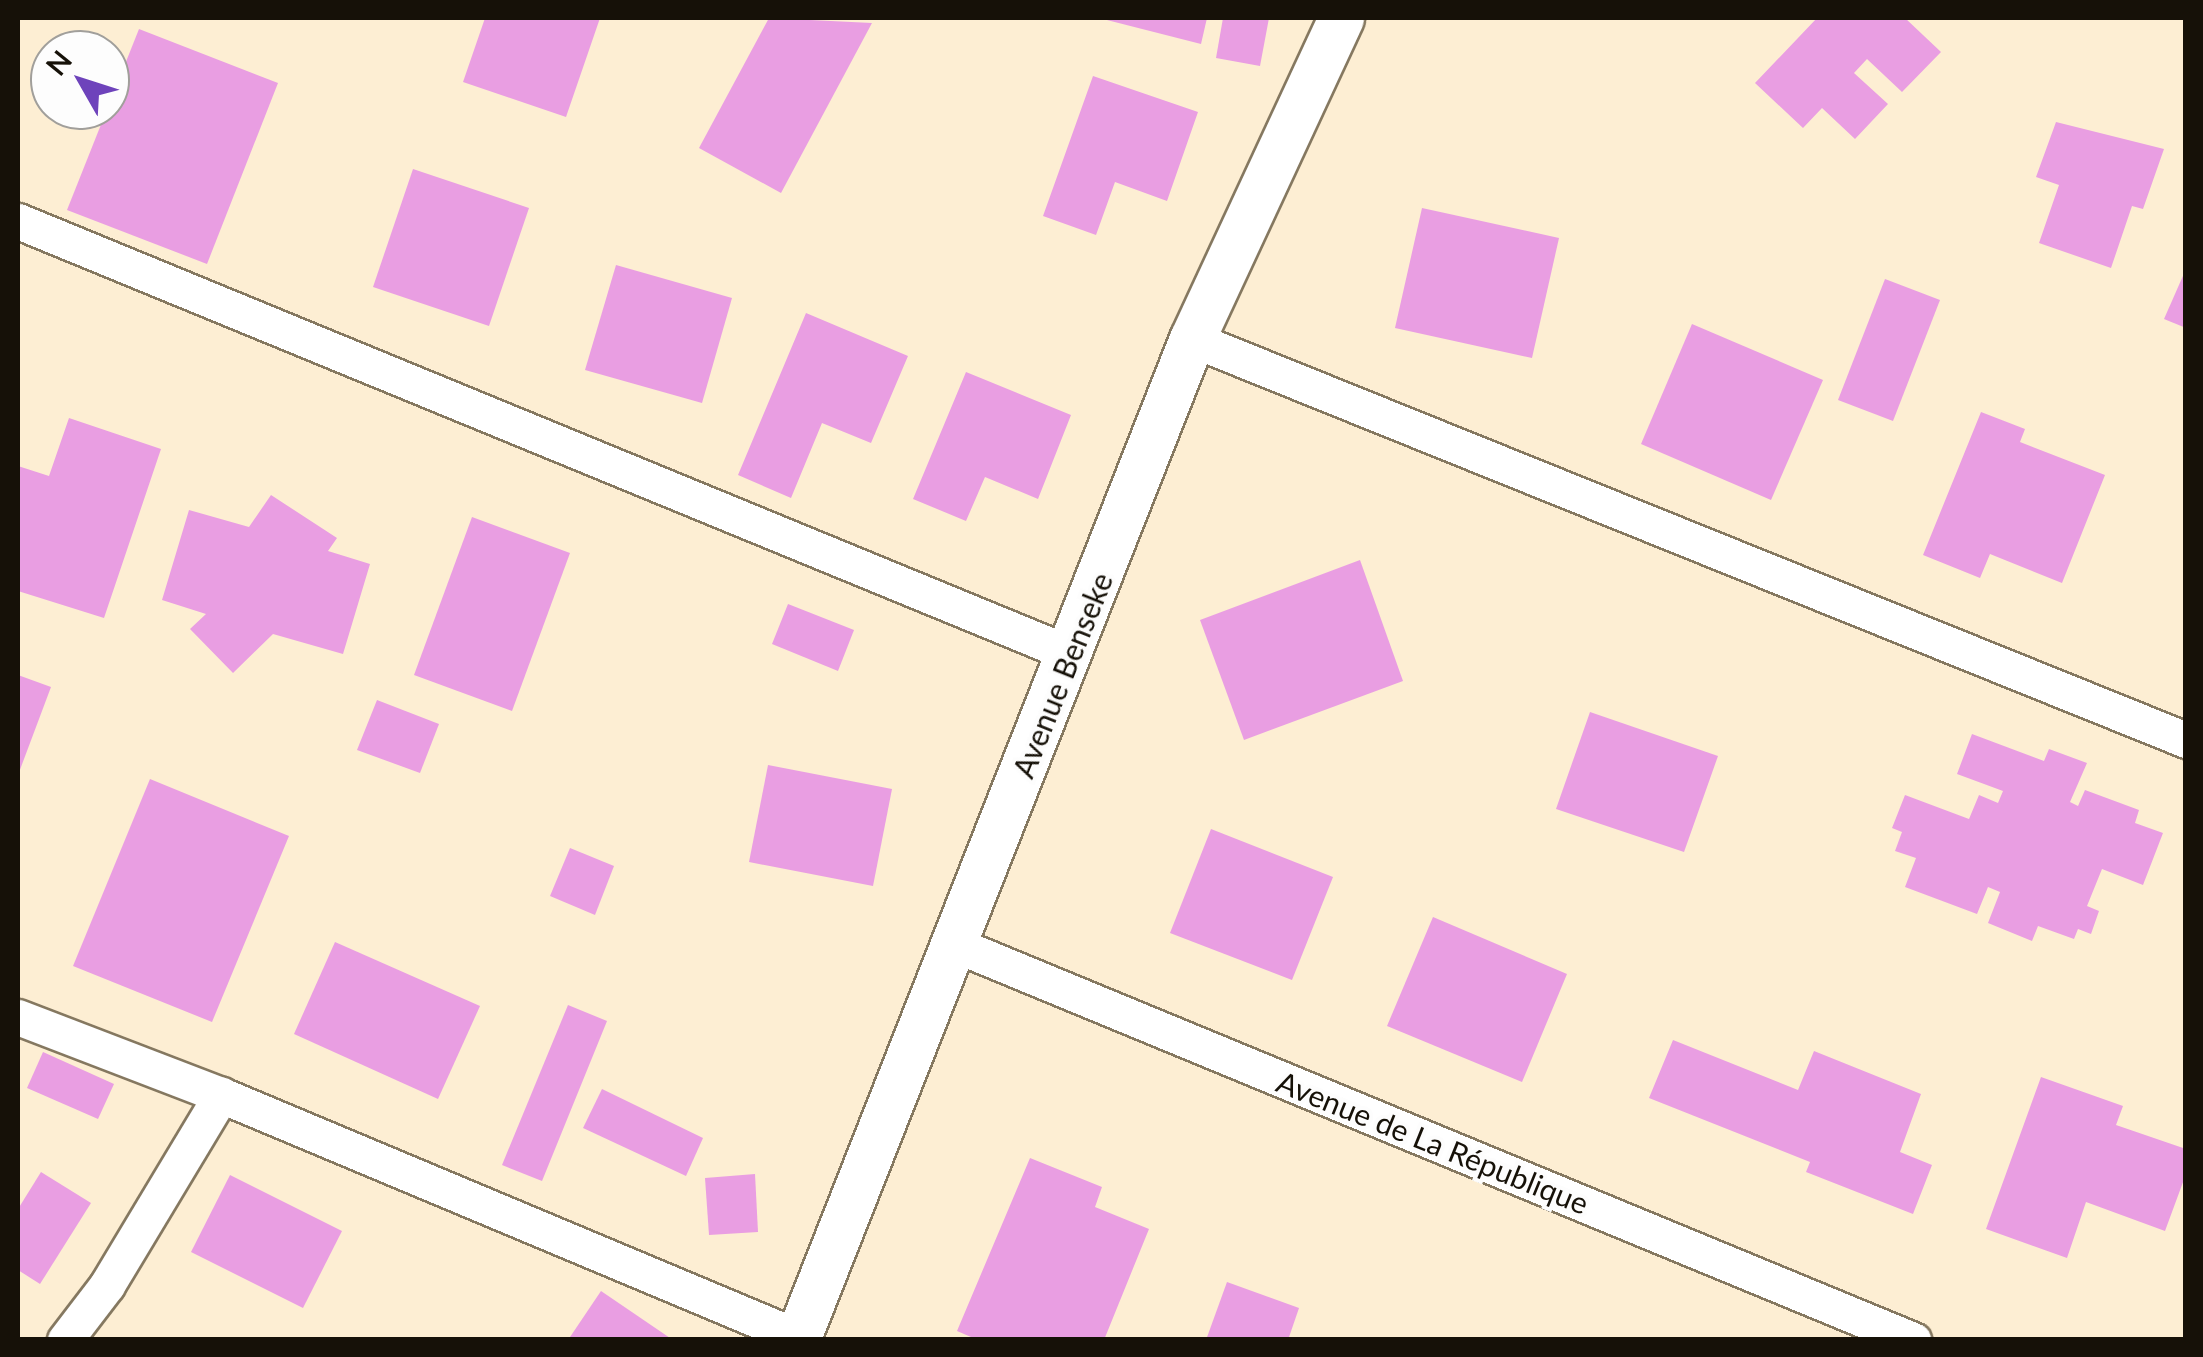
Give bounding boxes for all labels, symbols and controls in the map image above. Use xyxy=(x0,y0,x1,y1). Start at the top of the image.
north arrow xyxy=(30,30,130,130)
text: N xyxy=(38,43,78,81)
street label: Avenue Benseke xyxy=(1005,567,1119,783)
street label: Avenue de La République xyxy=(1272,1063,1594,1221)

